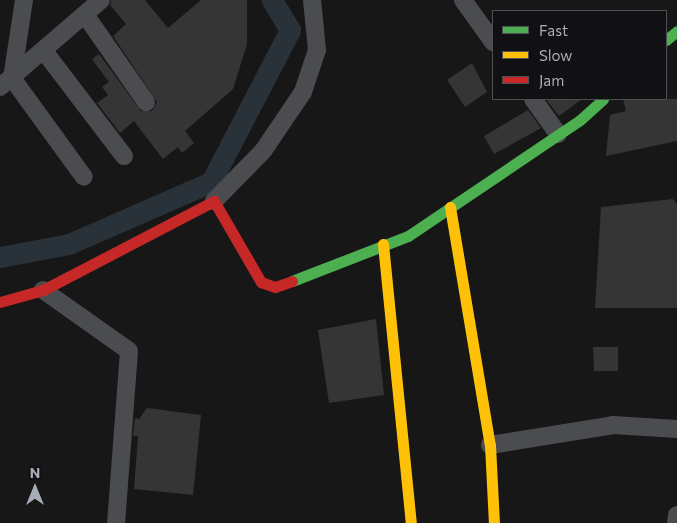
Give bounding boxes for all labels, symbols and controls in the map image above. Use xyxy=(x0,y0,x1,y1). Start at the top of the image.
legend xyxy=(492,10,667,100)
text: Fast xyxy=(539,21,568,39)
text: Slow xyxy=(539,46,572,64)
text: Jam xyxy=(539,71,564,89)
north arrow xyxy=(10,463,60,513)
text: N xyxy=(30,464,40,481)

